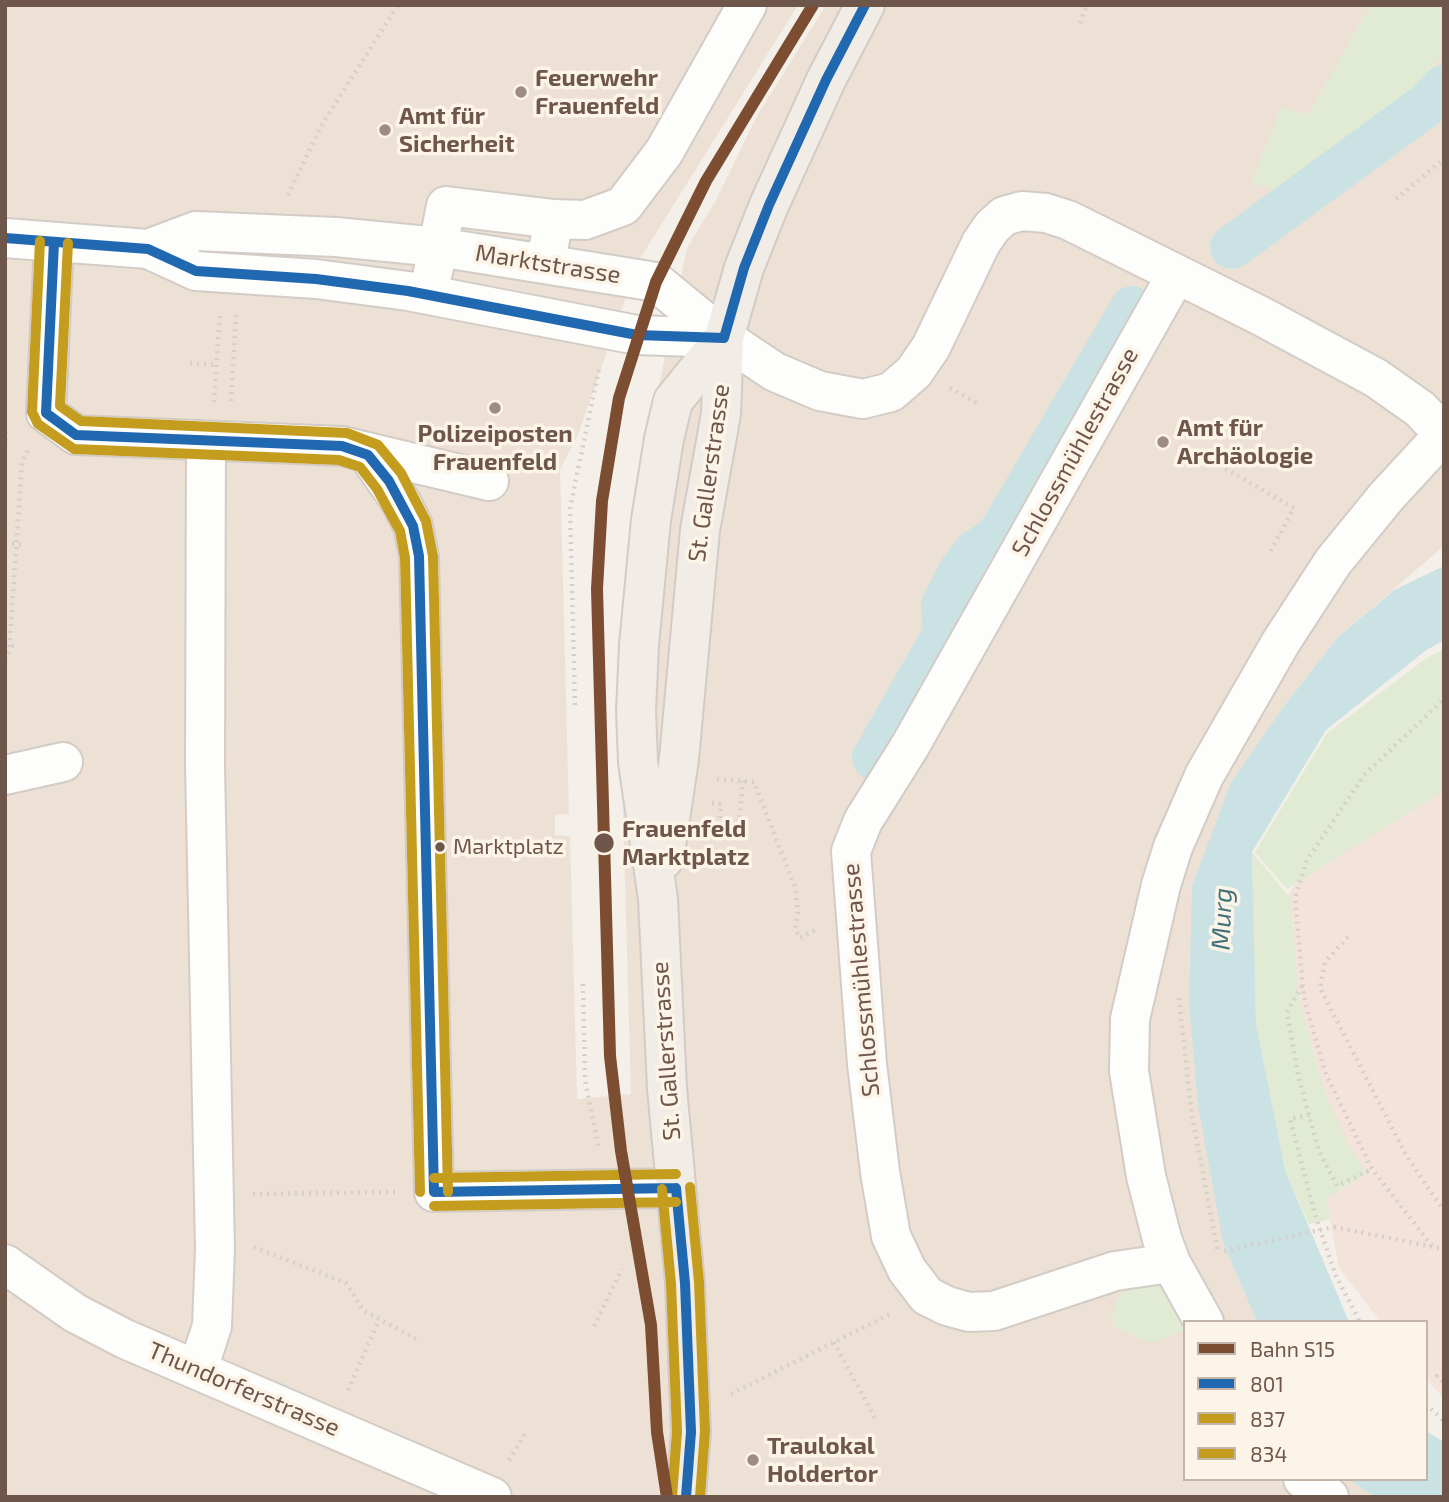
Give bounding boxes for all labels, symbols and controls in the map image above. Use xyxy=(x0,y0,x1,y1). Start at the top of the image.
place label: Feuerwehr Frauenfeld xyxy=(535,64,659,120)
marker: Feuerwehr Frauenfeld xyxy=(513,84,529,100)
place label: Amt für Sicherheit xyxy=(399,102,515,158)
marker: Amt für Sicherheit xyxy=(377,122,393,138)
street label: Marktstrasse xyxy=(473,238,623,290)
street label: Schlossmühlestrasse xyxy=(1006,343,1144,561)
street label: St. Gallerstrasse xyxy=(682,382,736,564)
marker: Polizeiposten Frauenfeld xyxy=(487,400,503,416)
place label: Amt für Archäologie xyxy=(1177,414,1313,470)
place label: Polizeiposten Frauenfeld xyxy=(417,420,573,476)
marker: Amt für Archäologie xyxy=(1155,434,1171,450)
place label: Frauenfeld Marktplatz xyxy=(622,815,750,871)
marker: Frauenfeld Marktplatz xyxy=(592,831,616,855)
place label: Marktplatz xyxy=(453,834,564,860)
marker: Marktplatz xyxy=(433,840,447,854)
street label: Schlossmühlestrasse xyxy=(836,862,886,1098)
water label: Murg xyxy=(1205,887,1239,951)
street label: St. Gallerstrasse xyxy=(645,960,687,1142)
legend xyxy=(1183,1320,1428,1481)
street label: Thundorferstrasse xyxy=(144,1336,344,1442)
text: Bahn S15 xyxy=(1250,1336,1335,1361)
text: 801 xyxy=(1250,1371,1284,1396)
text: 837 xyxy=(1250,1406,1285,1431)
place label: Traulokal Holdertor xyxy=(767,1432,878,1488)
text: 834 xyxy=(1250,1441,1287,1466)
marker: Traulokal Holdertor xyxy=(745,1452,761,1468)

